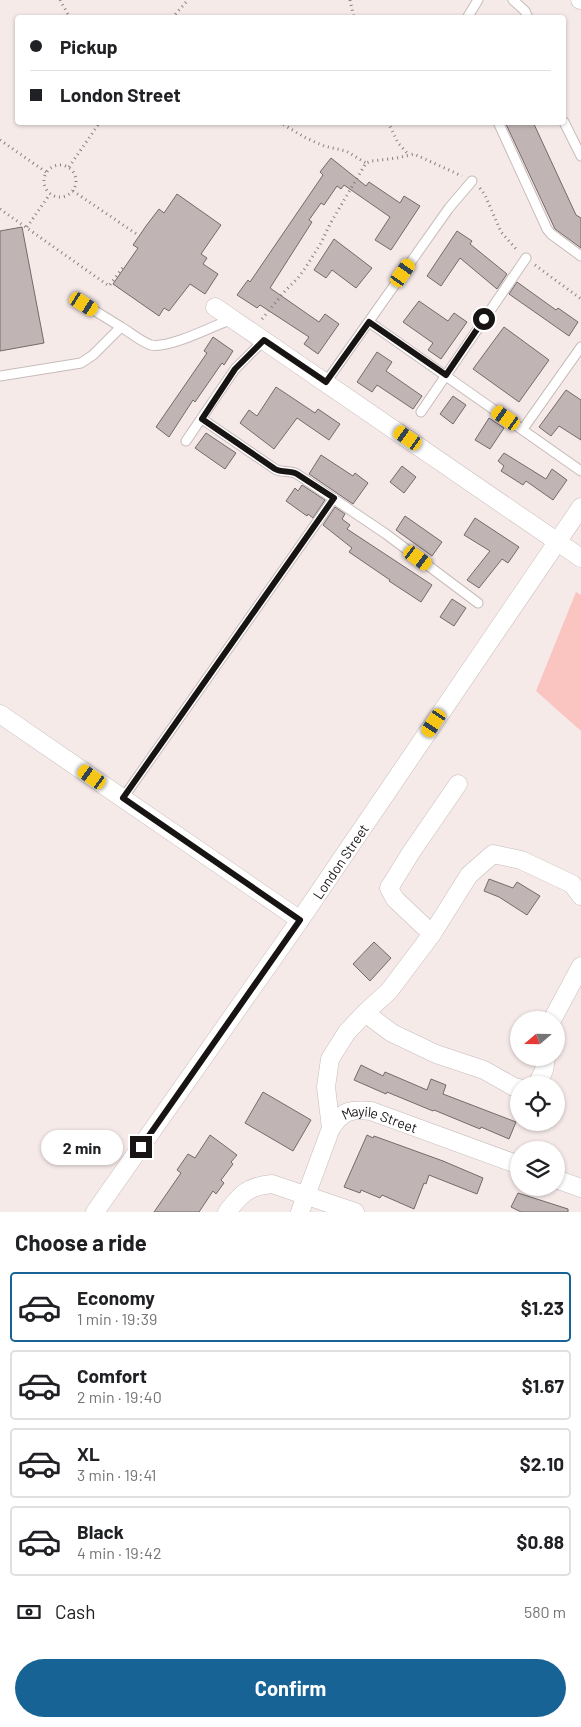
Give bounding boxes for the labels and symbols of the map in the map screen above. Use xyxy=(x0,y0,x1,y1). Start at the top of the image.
car xyxy=(388,256,417,290)
car xyxy=(67,290,100,318)
route start xyxy=(473,308,495,330)
car xyxy=(489,403,522,433)
car xyxy=(391,423,424,453)
car xyxy=(401,543,434,573)
car xyxy=(419,706,448,740)
car xyxy=(75,762,108,792)
street label: London Street xyxy=(309,820,372,902)
north arrow xyxy=(510,1011,565,1066)
street label: Mayile Street xyxy=(338,1102,420,1136)
callout: 2 min xyxy=(41,1130,124,1164)
route end xyxy=(130,1136,152,1158)

